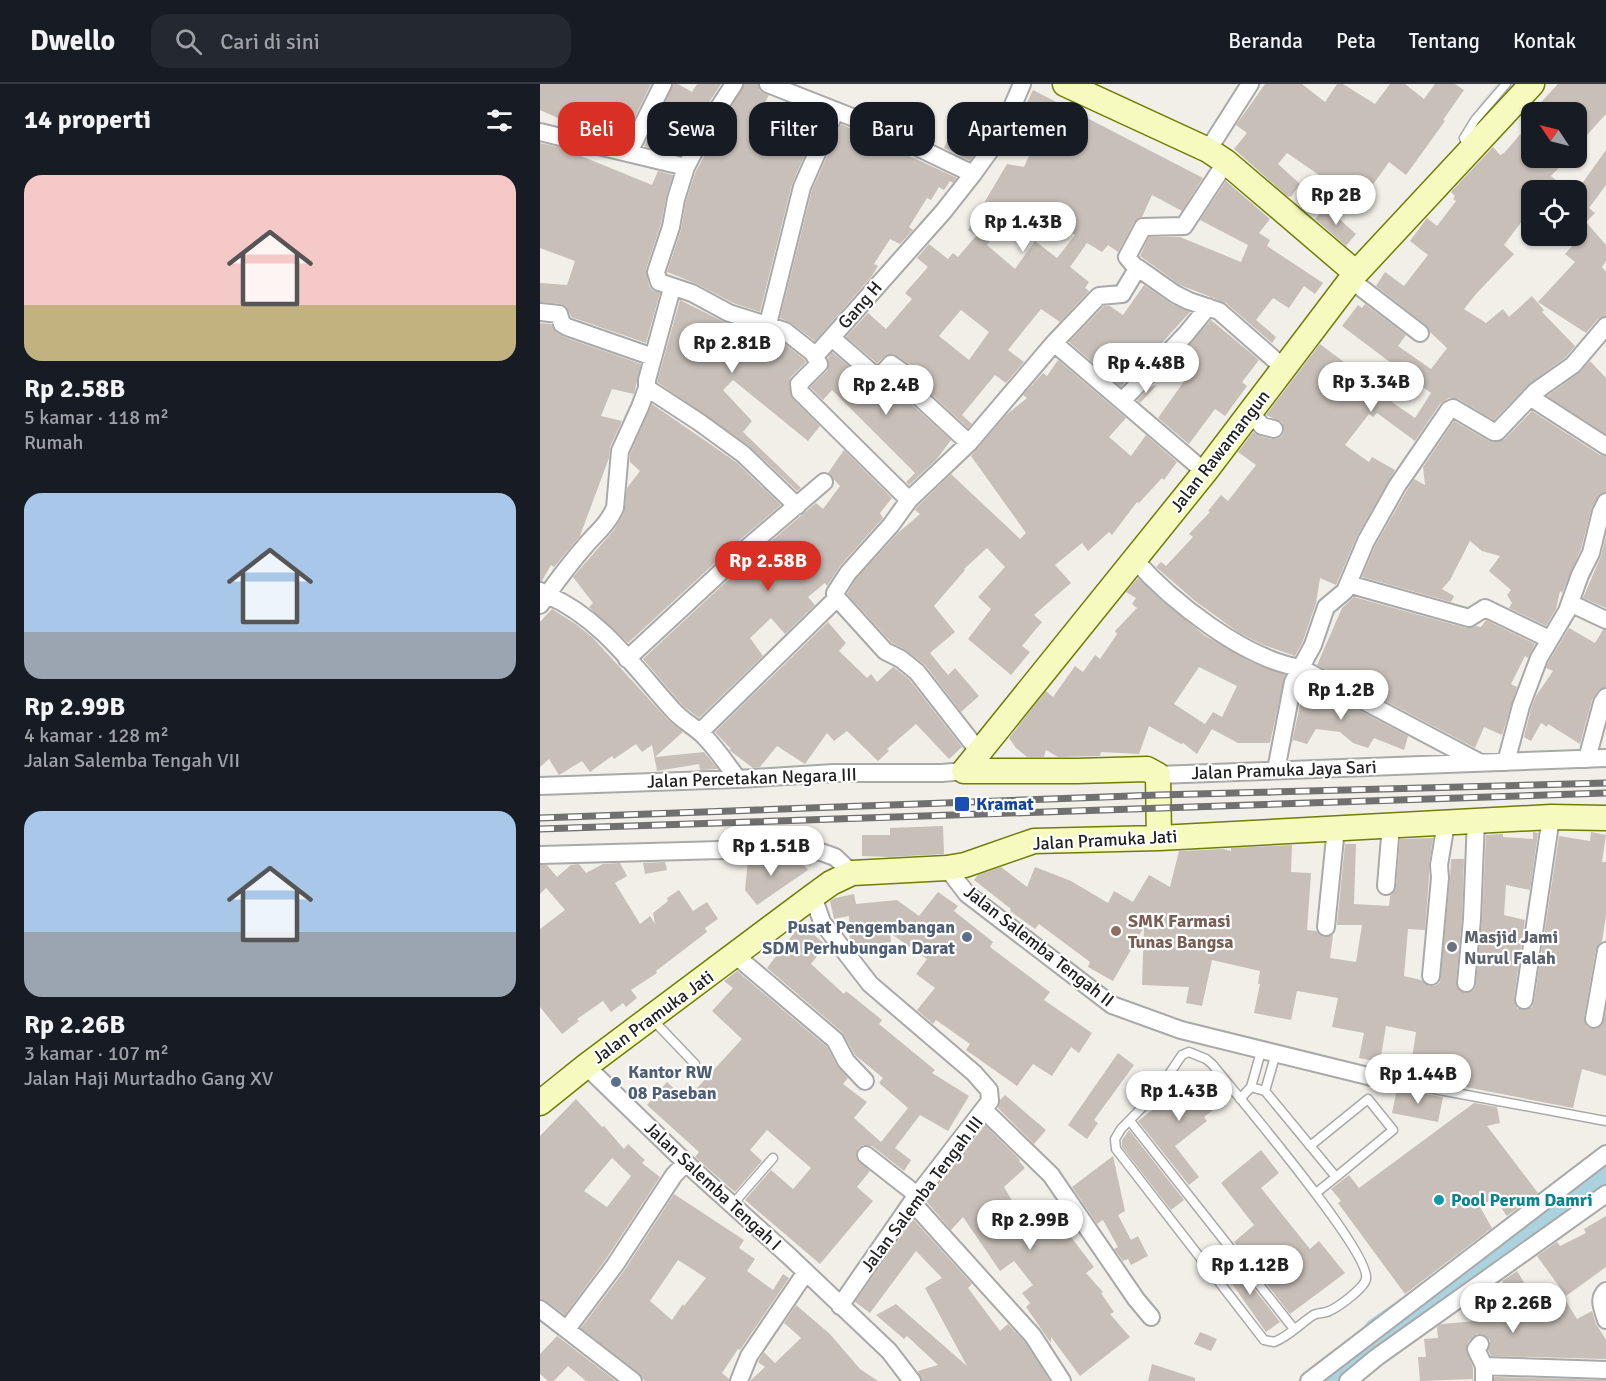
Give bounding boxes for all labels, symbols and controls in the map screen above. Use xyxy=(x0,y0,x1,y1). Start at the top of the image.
search box xyxy=(151,14,571,68)
text: Dwello xyxy=(30,24,115,58)
icon: search xyxy=(172,25,205,58)
text: Cari di sini xyxy=(220,28,320,55)
text: Beranda xyxy=(1228,28,1303,54)
text: Peta xyxy=(1336,28,1376,54)
text: Tentang xyxy=(1409,28,1480,54)
text: Kontak xyxy=(1513,28,1576,54)
chip: Beli xyxy=(558,102,635,156)
chip: Sewa xyxy=(647,102,737,156)
chip: Filter xyxy=(749,102,838,156)
chip: Baru xyxy=(850,102,935,156)
chip: Apartemen xyxy=(947,102,1088,156)
north arrow xyxy=(1521,102,1587,168)
map controls xyxy=(1521,102,1587,246)
text: 14 properti xyxy=(24,104,151,136)
icon: filters xyxy=(483,104,516,137)
pin: Rp 2B xyxy=(1294,175,1378,226)
button: locate xyxy=(1521,180,1587,246)
text: Rp 2B xyxy=(1311,182,1361,207)
pin: Rp 1.43B xyxy=(961,202,1085,253)
text: Rp 1.43B xyxy=(984,209,1062,234)
icon: home xyxy=(216,214,324,322)
street label: Gang H xyxy=(833,277,887,333)
pin: Rp 2.81B xyxy=(670,323,794,374)
text: Rp 2.81B xyxy=(693,330,771,355)
pin: Rp 4.48B xyxy=(1084,343,1208,394)
text: Rp 4.48B xyxy=(1107,350,1185,375)
pin: Rp 3.34B xyxy=(1309,362,1433,413)
pin: Rp 2.4B xyxy=(831,365,941,416)
text: Rp 3.34B xyxy=(1332,369,1410,394)
text: Rp 2.4B xyxy=(852,372,920,397)
text: Rp 2.58B xyxy=(24,373,125,405)
street label: Jalan Rawamangun xyxy=(1165,386,1275,516)
text: 5 kamar · 118 m² xyxy=(24,405,169,430)
text: Rumah xyxy=(24,430,84,455)
icon: home xyxy=(216,532,324,640)
pin: Rp 2.58B xyxy=(706,541,830,592)
text: Rp 2.58B xyxy=(729,548,807,573)
pin: Rp 1.2B xyxy=(1286,670,1396,721)
text: Rp 1.2B xyxy=(1307,677,1375,702)
text: Rp 2.99B xyxy=(24,691,125,723)
text: 4 kamar · 128 m² xyxy=(24,723,169,748)
text: Jalan Salemba Tengah VII xyxy=(24,748,240,773)
street label: Jalan Pramuka Jaya Sari xyxy=(1191,756,1377,784)
street label: Jalan Percetakan Negara III xyxy=(647,763,857,793)
place label: Kramat xyxy=(976,793,1034,815)
marker: Kramat xyxy=(953,795,971,813)
street label: Jalan Pramuka Jati xyxy=(1032,825,1178,855)
pin: Rp 1.51B xyxy=(709,826,833,877)
text: Rp 1.51B xyxy=(732,833,810,858)
icon: home xyxy=(216,850,324,958)
street label: Jalan Salemba Tengah II xyxy=(960,881,1118,1011)
place label: SMK Farmasi Tunas Bangsa xyxy=(1128,910,1234,953)
place label: Pusat Pengembangan SDM Perhubungan Darat xyxy=(762,916,955,959)
marker: SMK Farmasi Tunas Bangsa xyxy=(1109,924,1123,938)
place label: Masjid Jami Nurul Falah xyxy=(1464,926,1558,969)
marker: Pusat Pengembangan SDM Perhubungan Darat xyxy=(960,930,974,944)
marker: Masjid Jami Nurul Falah xyxy=(1445,940,1459,954)
street label: Jalan Pramuka Jati xyxy=(588,966,718,1068)
text: Rp 2.26B xyxy=(24,1009,125,1041)
text: 3 kamar · 107 m² xyxy=(24,1041,169,1066)
pin: Rp 1.44B xyxy=(1356,1054,1480,1105)
place label: Kantor RW 08 Paseban xyxy=(628,1061,717,1104)
text: Rp 1.44B xyxy=(1379,1061,1457,1086)
text: Jalan Haji Murtadho Gang XV xyxy=(24,1066,273,1091)
pin: Rp 1.43B xyxy=(1117,1071,1241,1122)
marker: Kantor RW 08 Paseban xyxy=(609,1075,623,1089)
text: Rp 1.43B xyxy=(1140,1078,1218,1103)
street label: Jalan Salemba Tengah III xyxy=(856,1112,988,1276)
street label: Jalan Salemba Tengah I xyxy=(640,1117,786,1255)
place label: Pool Perum Damri xyxy=(1451,1189,1593,1211)
marker: Pool Perum Damri xyxy=(1432,1193,1446,1207)
pin: Rp 2.99B xyxy=(968,1200,1092,1251)
text: Rp 2.99B xyxy=(991,1207,1069,1232)
pin: Rp 1.12B xyxy=(1188,1245,1312,1296)
text: Rp 1.12B xyxy=(1211,1252,1289,1277)
pin: Rp 2.26B xyxy=(1451,1283,1575,1334)
text: Rp 2.26B xyxy=(1474,1290,1552,1315)

